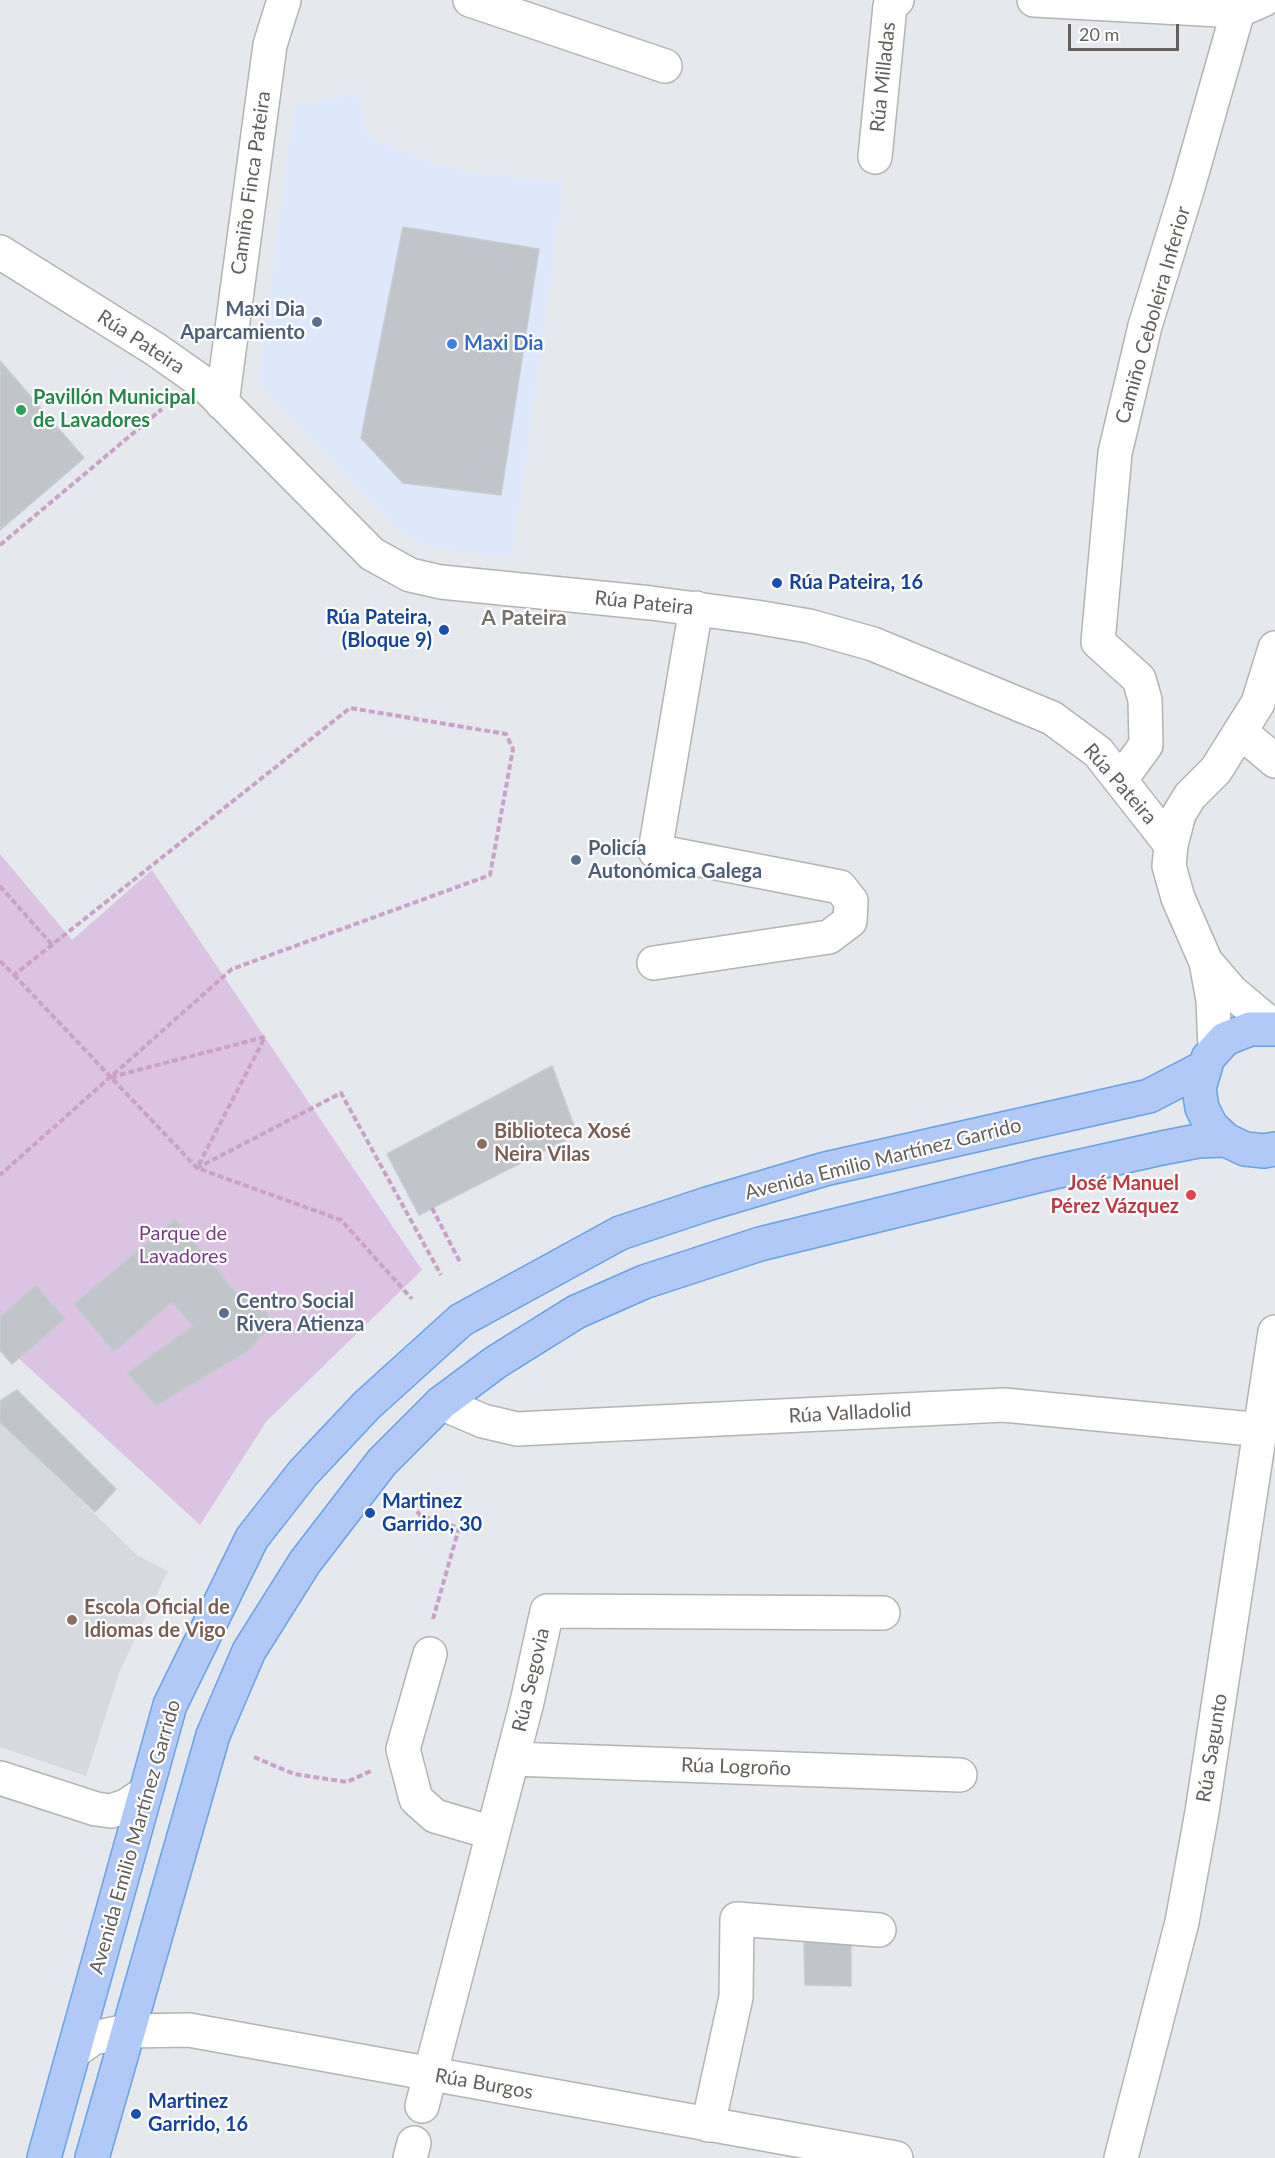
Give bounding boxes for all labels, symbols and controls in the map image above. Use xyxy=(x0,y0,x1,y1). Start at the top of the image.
scale bar xyxy=(1071,12,1182,50)
street label: Rúa Milladas xyxy=(865,21,901,133)
text: 20 m xyxy=(1079,23,1119,45)
street label: Camiño Finca Pateira xyxy=(226,90,276,276)
street label: Camiño Ceboleira Inferior xyxy=(1110,204,1196,426)
place label: Maxi Dia Aparcamiento xyxy=(180,298,305,345)
street label: Rúa Pateira xyxy=(93,305,189,379)
marker: Maxi Dia Aparcamiento xyxy=(310,315,324,329)
place label: Maxi Dia xyxy=(464,332,543,356)
marker: Maxi Dia xyxy=(445,337,459,351)
place label: Pavillón Municipal de Lavadores xyxy=(33,386,196,433)
marker: Pavillón Municipal de Lavadores xyxy=(14,403,28,417)
place label: Rúa Pateira, 16 xyxy=(789,571,923,595)
marker: Rúa Pateira, 16 xyxy=(770,576,784,590)
street label: Rúa Pateira xyxy=(593,586,695,620)
district label: A Pateira xyxy=(481,605,567,631)
place label: Rúa Pateira, (Bloque 9) xyxy=(326,606,432,653)
marker: Rúa Pateira, (Bloque 9) xyxy=(437,623,451,637)
street label: Rúa Pateira xyxy=(1078,739,1162,829)
place label: Policía Autonómica Galega xyxy=(588,837,762,884)
marker: Policía Autonómica Galega xyxy=(569,853,583,867)
street label: Avenida Emilio Martínez Garrido xyxy=(742,1113,1024,1205)
place label: Biblioteca Xosé Neira Vilas xyxy=(494,1120,631,1167)
marker: Biblioteca Xosé Neira Vilas xyxy=(475,1137,489,1151)
place label: José Manuel Pérez Vázquez xyxy=(1050,1172,1179,1219)
marker: José Manuel Pérez Vázquez xyxy=(1184,1188,1198,1202)
park label: Parque de Lavadores xyxy=(139,1222,227,1269)
place label: Centro Social Rivera Atienza xyxy=(236,1290,364,1337)
marker: Centro Social Rivera Atienza xyxy=(217,1306,231,1320)
street label: Rúa Valladolid xyxy=(788,1398,912,1428)
place label: Martinez Garrido, 30 xyxy=(382,1490,482,1537)
marker: Martinez Garrido, 30 xyxy=(363,1506,377,1520)
place label: Escola Oficial de Idiomas de Vigo xyxy=(84,1596,230,1643)
marker: Escola Oficial de Idiomas de Vigo xyxy=(65,1613,79,1627)
street label: Rúa Segovia xyxy=(507,1626,555,1734)
street label: Rúa Sagunto xyxy=(1192,1692,1232,1804)
street label: Avenida Emilio Martínez Garrido xyxy=(84,1697,186,1977)
street label: Rúa Logroño xyxy=(680,1753,792,1781)
street label: Rúa Burgos xyxy=(433,2064,535,2104)
place label: Martinez Garrido, 16 xyxy=(148,2090,248,2137)
marker: Martinez Garrido, 16 xyxy=(129,2107,143,2121)

